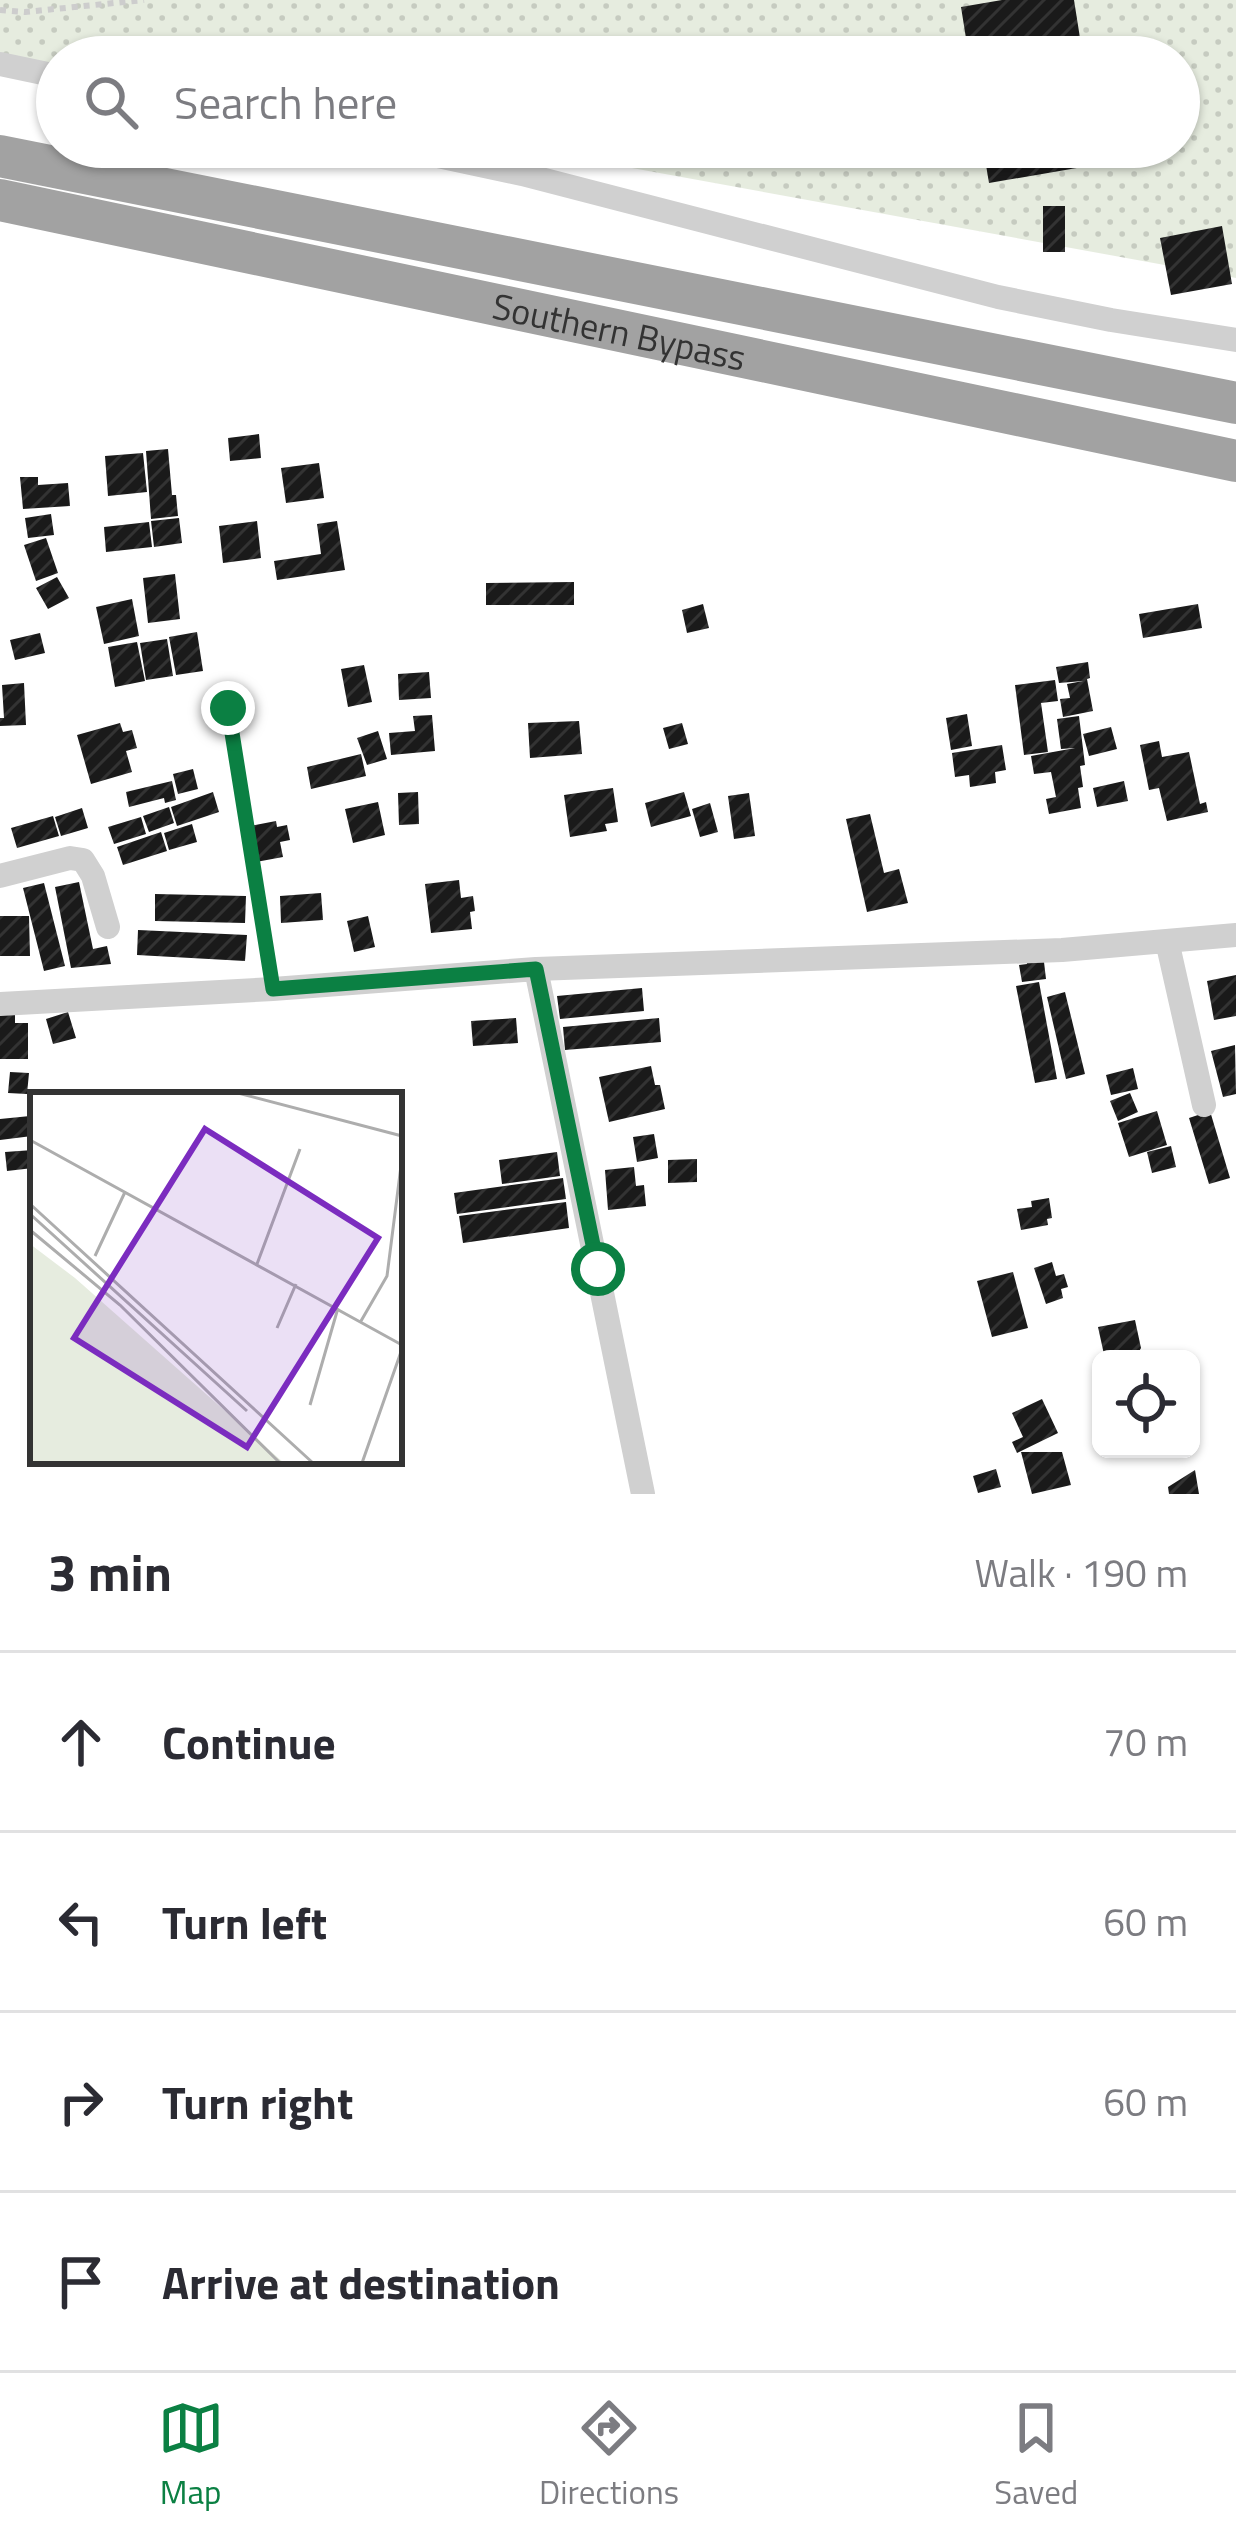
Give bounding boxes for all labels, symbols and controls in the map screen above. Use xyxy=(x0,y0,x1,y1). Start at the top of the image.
search box xyxy=(36,36,1200,168)
text: Search here xyxy=(174,68,397,136)
icon: search xyxy=(78,69,144,135)
street label: Southern Bypass xyxy=(488,277,751,384)
route end xyxy=(201,681,255,735)
inset map xyxy=(30,1092,402,1464)
route start xyxy=(571,1242,625,1296)
map controls xyxy=(1092,1350,1200,1458)
button: locate xyxy=(1092,1350,1200,1458)
text: 3 min xyxy=(48,1533,172,1611)
text: Walk · 190 m xyxy=(974,1543,1188,1602)
text: Continue xyxy=(162,1708,336,1776)
icon: ahead xyxy=(48,1709,114,1775)
text: 70 m xyxy=(1103,1712,1188,1771)
text: Turn left xyxy=(162,1888,327,1956)
icon: left xyxy=(48,1889,114,1955)
text: 60 m xyxy=(1103,1892,1188,1951)
text: Turn right xyxy=(162,2068,353,2136)
icon: right xyxy=(48,2069,114,2135)
text: 60 m xyxy=(1103,2072,1188,2131)
text: Arrive at destination xyxy=(162,2248,560,2316)
icon: arrive xyxy=(48,2249,114,2315)
tab: Map xyxy=(158,2395,224,2517)
tab: Directions xyxy=(539,2395,679,2517)
tab: Saved xyxy=(994,2395,1078,2517)

